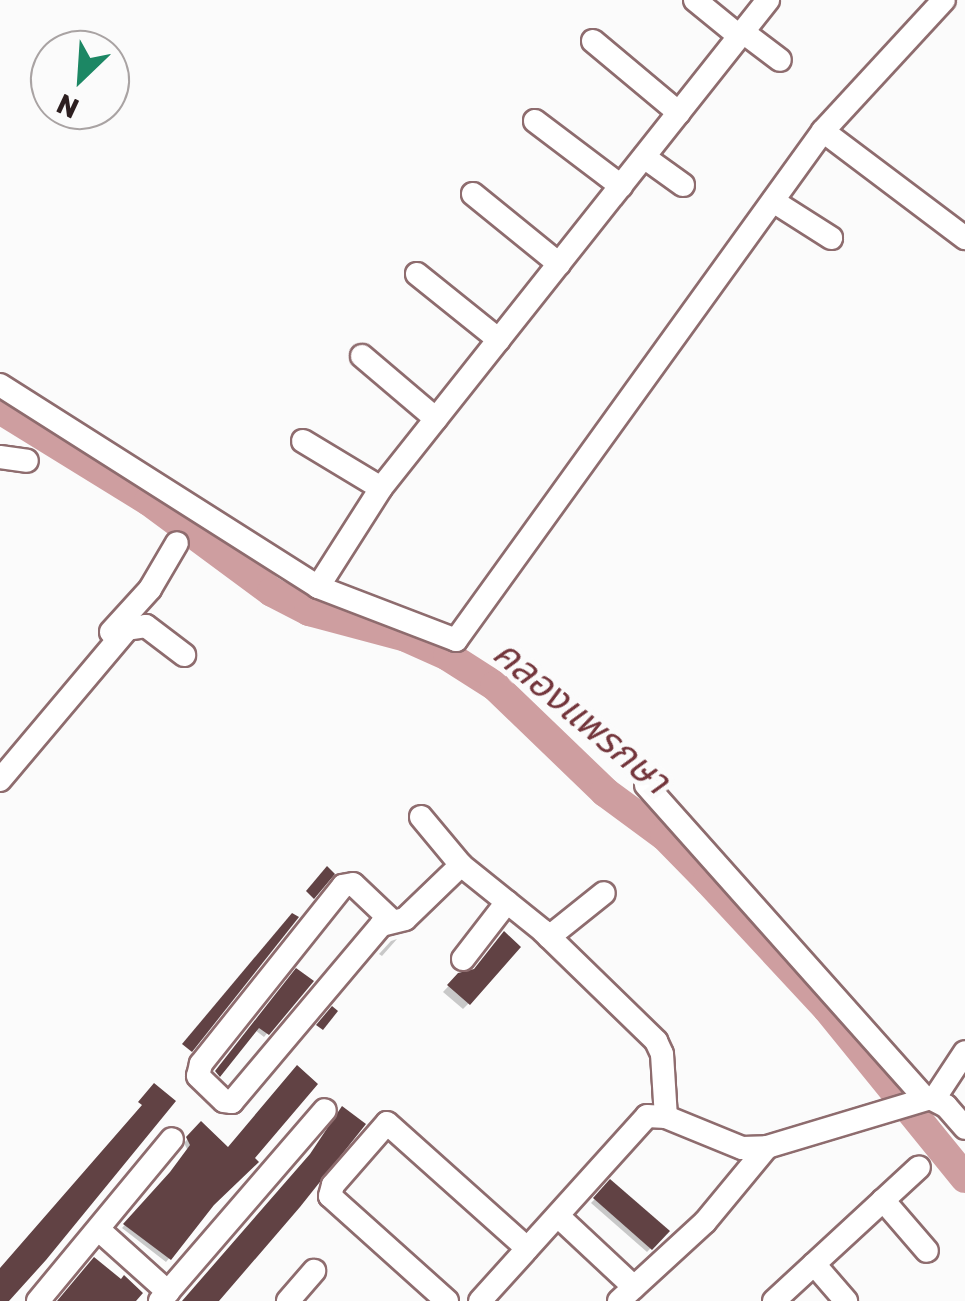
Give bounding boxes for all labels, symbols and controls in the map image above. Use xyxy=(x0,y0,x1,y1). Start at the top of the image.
north arrow xyxy=(30,30,130,130)
text: N xyxy=(52,87,84,125)
water label: คลองแพรกษา xyxy=(484,630,678,804)

